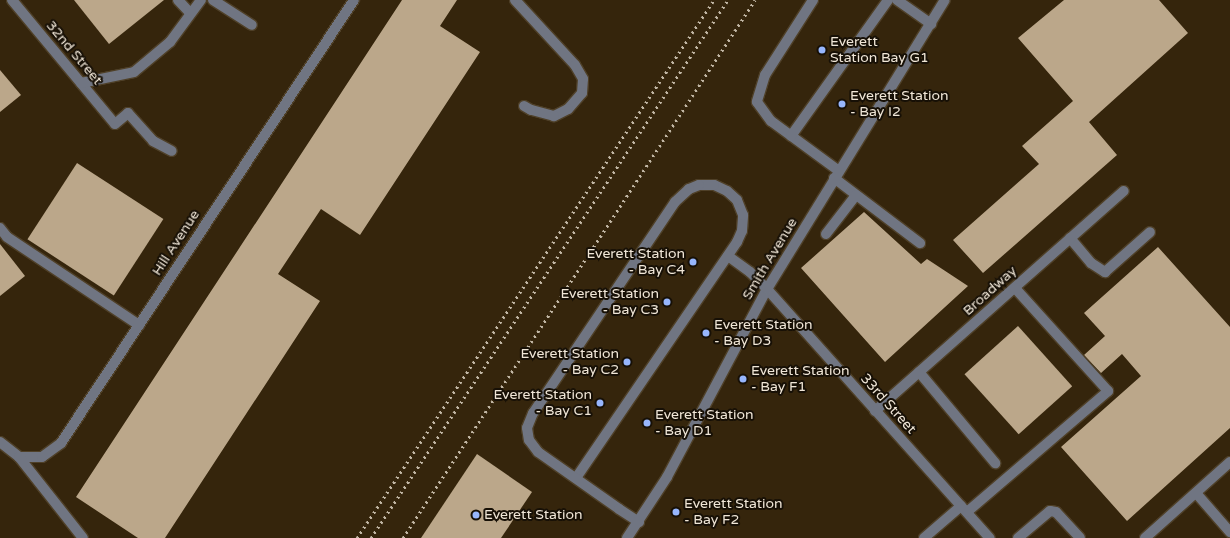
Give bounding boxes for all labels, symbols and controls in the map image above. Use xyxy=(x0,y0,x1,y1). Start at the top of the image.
street label: 32nd Street xyxy=(42,17,106,89)
place label: Everett Station Bay G1 xyxy=(830,34,929,66)
marker: Everett Station Bay G1 xyxy=(817,45,827,55)
place label: Everett Station - Bay I2 xyxy=(850,88,949,120)
marker: Everett Station - Bay I2 xyxy=(837,99,847,109)
street label: Hill Avenue xyxy=(149,207,203,279)
street label: Smith Avenue xyxy=(739,215,801,303)
place label: Everett Station - Bay C4 xyxy=(586,246,685,278)
marker: Everett Station - Bay C4 xyxy=(688,257,698,267)
street label: Broadway xyxy=(960,263,1020,319)
place label: Everett Station - Bay C3 xyxy=(560,286,659,318)
marker: Everett Station - Bay C3 xyxy=(662,297,672,307)
place label: Everett Station - Bay D3 xyxy=(714,317,813,350)
marker: Everett Station - Bay D3 xyxy=(701,328,711,338)
place label: Everett Station - Bay C2 xyxy=(520,346,619,378)
marker: Everett Station - Bay C2 xyxy=(622,357,632,367)
place label: Everett Station - Bay F1 xyxy=(751,363,850,396)
street label: 33rd Street xyxy=(857,370,919,438)
marker: Everett Station - Bay F1 xyxy=(738,374,748,384)
place label: Everett Station - Bay C1 xyxy=(493,387,592,420)
marker: Everett Station - Bay C1 xyxy=(595,398,605,408)
place label: Everett Station - Bay D1 xyxy=(655,407,754,440)
marker: Everett Station - Bay D1 xyxy=(642,418,652,428)
place label: Everett Station - Bay F2 xyxy=(684,496,783,528)
place label: Everett Station xyxy=(484,507,583,523)
marker: Everett Station - Bay F2 xyxy=(671,507,681,517)
marker: Everett Station xyxy=(471,510,481,520)

